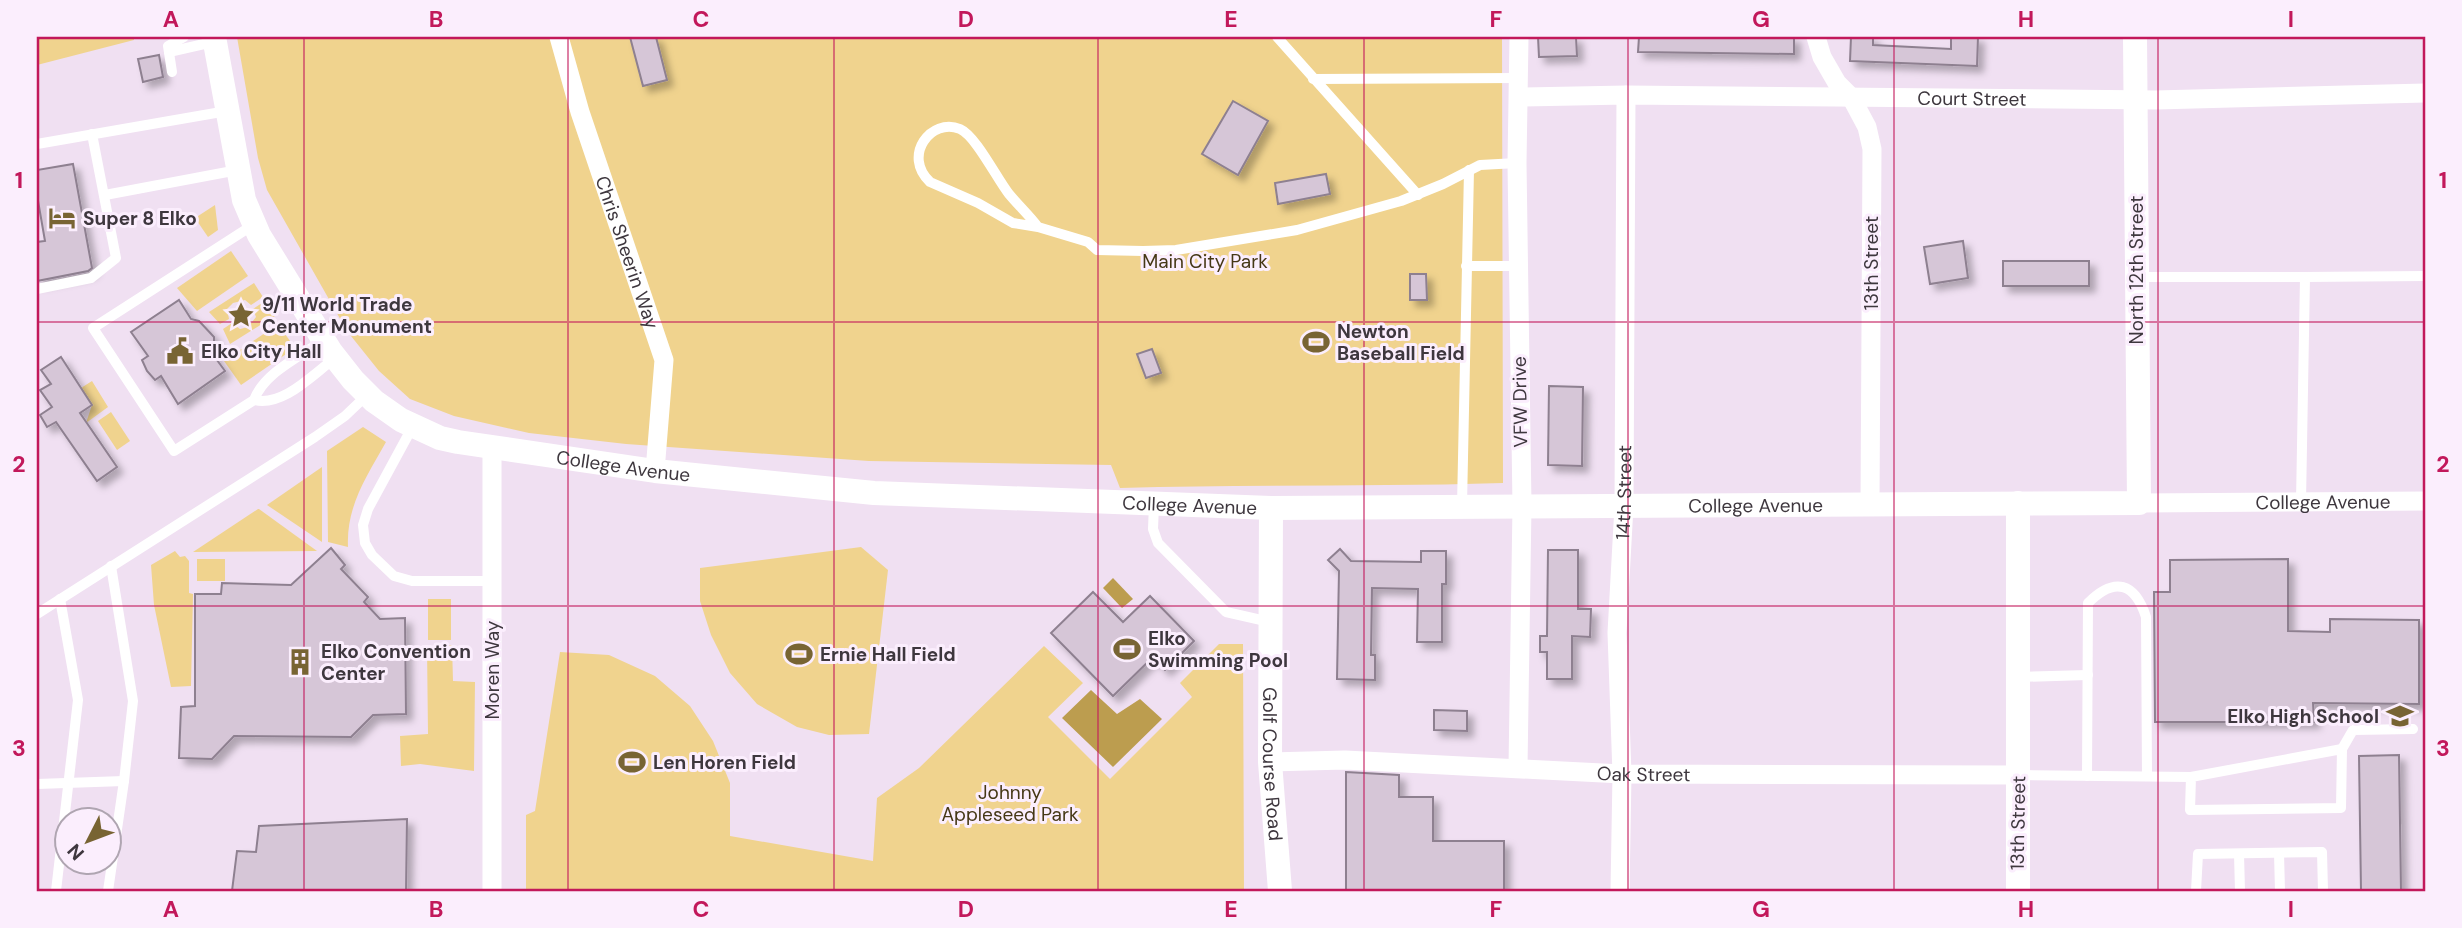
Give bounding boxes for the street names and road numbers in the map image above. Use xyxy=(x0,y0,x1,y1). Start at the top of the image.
street label: Court Street xyxy=(1917,85,2027,111)
street label: Chris Sheerin Way xyxy=(590,173,665,332)
street label: North 12th Street xyxy=(2124,196,2149,345)
street label: 13th Street xyxy=(1859,216,1884,310)
street label: VFW Drive xyxy=(1507,356,1533,448)
street label: College Avenue xyxy=(555,444,691,487)
street label: 14th Street xyxy=(1610,445,1637,540)
street label: College Avenue xyxy=(2255,489,2391,515)
street label: College Avenue xyxy=(1122,490,1257,520)
street label: College Avenue xyxy=(1688,492,1823,518)
street label: Moren Way xyxy=(480,620,505,719)
street label: Golf Course Road xyxy=(1257,687,1289,842)
street label: Oak Street xyxy=(1596,760,1690,787)
street label: 13th Street xyxy=(2005,776,2031,870)

